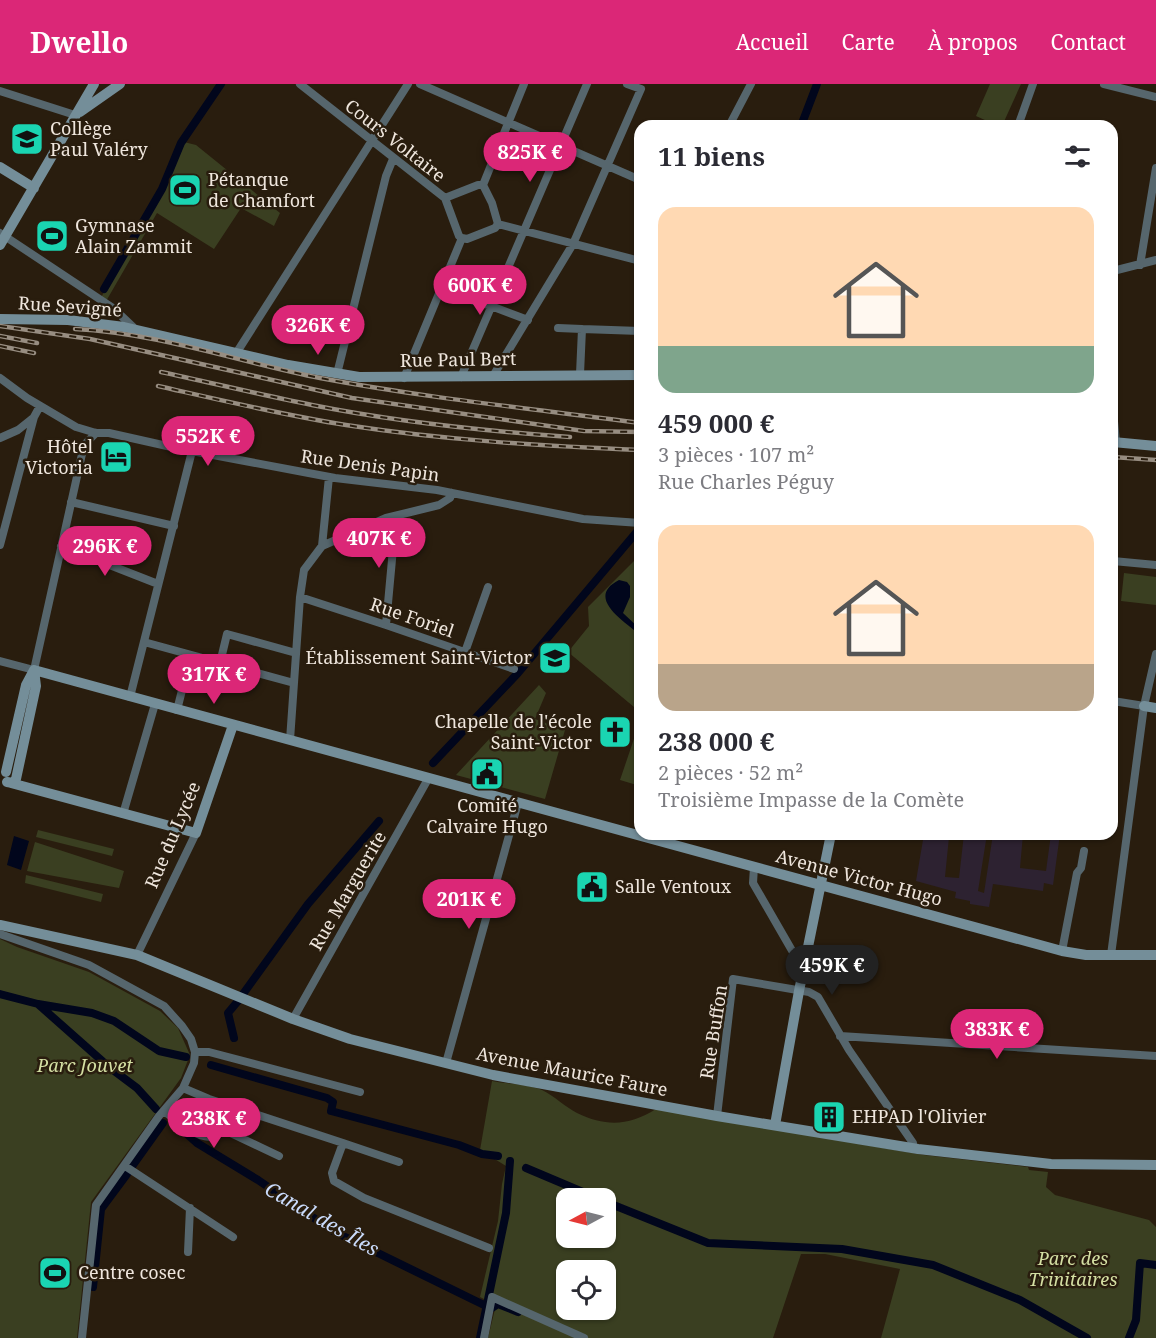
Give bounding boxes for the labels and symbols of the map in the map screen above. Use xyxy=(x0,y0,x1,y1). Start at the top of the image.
street label: Cours Voltaire xyxy=(340,93,451,187)
place label: Collège Paul Valéry xyxy=(50,116,149,161)
school or university icon: Collège Paul Valéry xyxy=(9,121,45,157)
pin: 825K € xyxy=(481,132,579,183)
place label: Pétanque de Chamfort xyxy=(208,167,315,212)
sports icon: Pétanque de Chamfort xyxy=(167,172,203,208)
place label: Gymnase Alain Zammit xyxy=(75,213,192,258)
sports icon: Gymnase Alain Zammit xyxy=(34,218,70,254)
pin: 600K € xyxy=(431,265,529,316)
street label: Rue Sevigné xyxy=(17,290,123,322)
pin: 326K € xyxy=(269,305,367,356)
street label: Rue Paul Bert xyxy=(400,346,516,372)
pin: 552K € xyxy=(159,416,257,467)
place label: Hôtel Victoria xyxy=(25,434,93,479)
hotel icon: Hôtel Victoria xyxy=(98,439,134,475)
street label: Rue Denis Papin xyxy=(299,443,441,487)
pin: 407K € xyxy=(330,518,428,569)
pin: 296K € xyxy=(56,526,154,577)
street label: Rue Foriel xyxy=(367,591,458,643)
school or university icon: Établissement Saint-Victor xyxy=(537,640,573,676)
place label: Établissement Saint-Victor xyxy=(306,645,533,669)
pin: 317K € xyxy=(165,654,263,705)
place label: Chapelle de l'école Saint-Victor xyxy=(435,709,593,754)
church icon: Chapelle de l'école Saint-Victor xyxy=(597,714,633,750)
public building icon: Comité Calvaire Hugo xyxy=(469,756,505,792)
street label: Rue du Lycée xyxy=(139,778,205,892)
place label: Comité Calvaire Hugo xyxy=(426,793,548,838)
street label: Rue Marguerite xyxy=(303,826,391,955)
street label: Avenue Victor Hugo xyxy=(773,843,945,911)
public building icon: Salle Ventoux xyxy=(574,869,610,905)
place label: Salle Ventoux xyxy=(615,874,732,898)
pin: 201K € xyxy=(420,879,518,930)
pin: 459K € xyxy=(783,945,881,996)
street label: Rue Buffon xyxy=(694,982,732,1081)
pin: 383K € xyxy=(948,1009,1046,1060)
street label: Avenue Maurice Faure xyxy=(474,1041,670,1101)
park label: Parc Jouvet xyxy=(36,1053,133,1077)
pin: 238K € xyxy=(165,1098,263,1149)
building icon: EHPAD l'Olivier xyxy=(811,1099,847,1135)
place label: EHPAD l'Olivier xyxy=(852,1104,987,1128)
water label: Canal des Îles xyxy=(260,1175,384,1262)
north arrow xyxy=(556,1188,616,1248)
park label: Parc des Trinitaires xyxy=(1029,1246,1118,1291)
sports icon: Centre cosec xyxy=(37,1255,73,1291)
place label: Centre cosec xyxy=(78,1260,185,1284)

